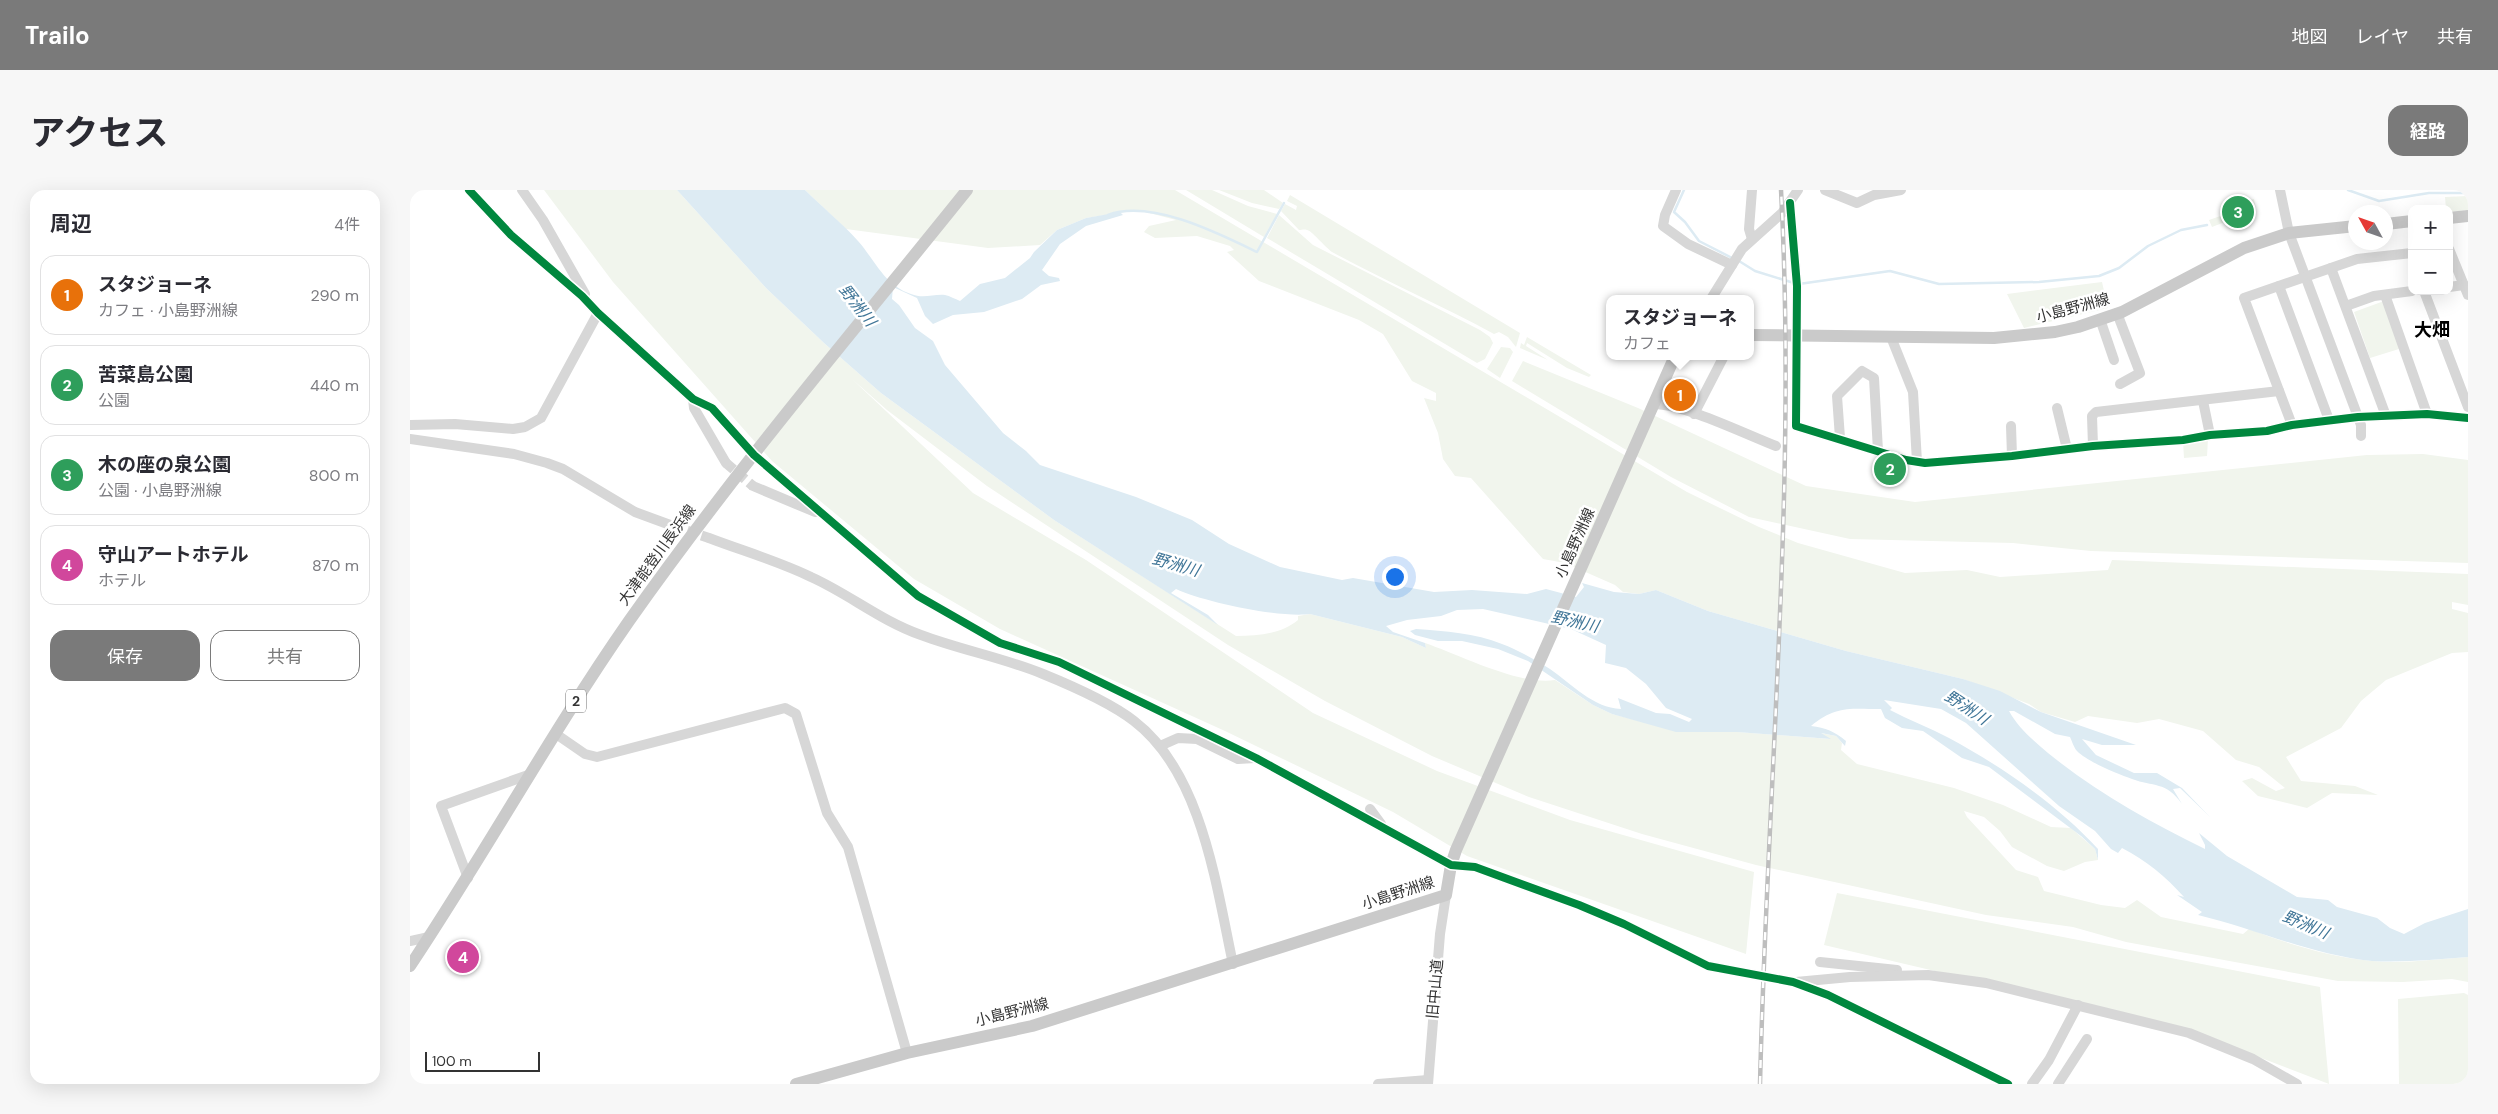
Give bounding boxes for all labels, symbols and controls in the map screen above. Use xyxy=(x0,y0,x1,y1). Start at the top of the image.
text: Trailo xyxy=(25,20,90,51)
text: 地図 xyxy=(2292,25,2328,49)
text: レイヤ xyxy=(2356,25,2409,49)
text: 共有 xyxy=(2437,25,2473,49)
button: 経路 xyxy=(2388,105,2468,156)
text: アクセス xyxy=(30,110,168,156)
pin: 3 xyxy=(2222,193,2254,231)
north arrow xyxy=(2348,205,2393,250)
map controls xyxy=(2408,205,2453,295)
button: + xyxy=(2408,205,2453,250)
text: 周辺 xyxy=(50,210,92,238)
text: 4件 xyxy=(334,214,360,235)
button: − xyxy=(2408,250,2453,295)
text: スタジョーネ xyxy=(98,272,212,297)
water label: 野洲川 xyxy=(835,280,882,332)
text: 1 xyxy=(64,285,70,306)
text: 290 m xyxy=(310,285,359,306)
street label: 小島野洲線 xyxy=(2034,289,2112,327)
popup xyxy=(1606,295,1754,360)
text: カフェ · 小島野洲線 xyxy=(98,300,238,321)
text: スタジョーネ xyxy=(1623,305,1737,330)
district label: 大畑 xyxy=(2414,318,2450,342)
text: カフェ xyxy=(1623,333,1671,354)
text: 苦菜島公園 xyxy=(98,362,193,387)
text: 2 xyxy=(62,375,72,396)
text: 440 m xyxy=(310,375,359,396)
pin: 1 xyxy=(1664,376,1696,414)
text: 公園 xyxy=(98,390,130,411)
pin: 2 xyxy=(1874,450,1906,488)
text: 木の座の泉公園 xyxy=(98,452,231,477)
text: 3 xyxy=(62,465,72,486)
text: 800 m xyxy=(309,465,359,486)
text: 公園 · 小島野洲線 xyxy=(98,480,222,501)
street label: 大津能登川長浜線 xyxy=(614,501,700,609)
street label: 小島野洲線 xyxy=(1551,505,1599,581)
text: 守山アートホテル xyxy=(98,542,249,567)
water label: 野洲川 xyxy=(1150,548,1204,582)
text: 4 xyxy=(62,555,72,576)
text: 870 m xyxy=(312,555,359,576)
your location xyxy=(1382,564,1408,590)
text: ホテル xyxy=(98,570,146,591)
water label: 野洲川 xyxy=(1549,606,1603,638)
button: 保存 xyxy=(50,630,200,681)
button: 共有 xyxy=(210,630,360,681)
water label: 野洲川 xyxy=(1941,686,1994,730)
road number: 2 xyxy=(566,690,586,712)
street label: 小島野洲線 xyxy=(1359,872,1437,914)
water label: 野洲川 xyxy=(2280,905,2334,944)
pin: 4 xyxy=(447,938,479,976)
street label: 旧中山道 xyxy=(1422,958,1448,1020)
street label: 小島野洲線 xyxy=(973,993,1051,1031)
scale bar xyxy=(425,1049,540,1072)
text: 100 m xyxy=(432,1052,472,1070)

